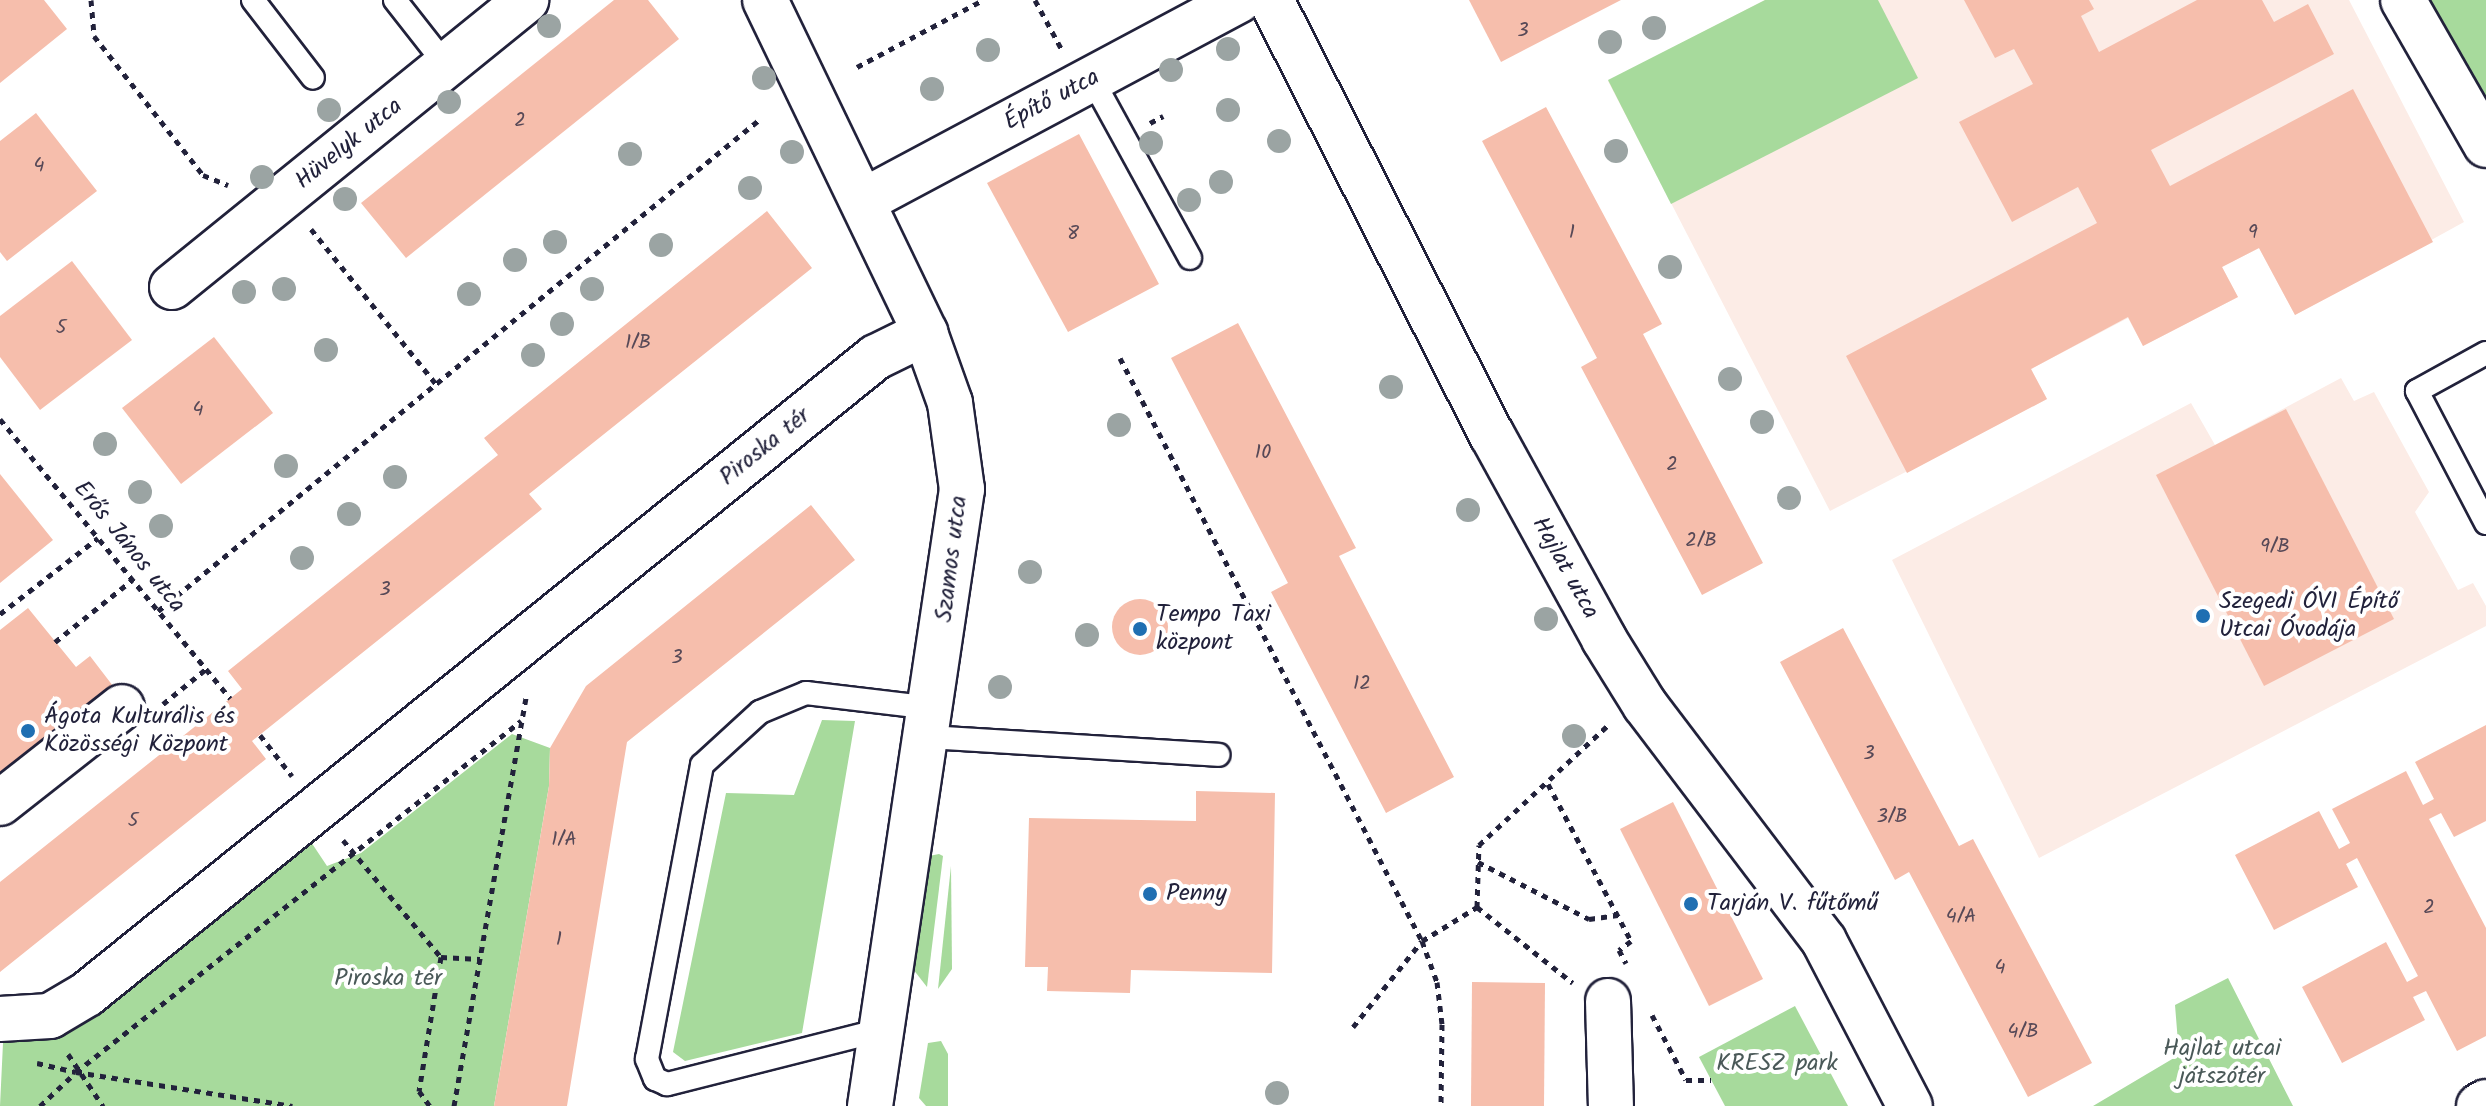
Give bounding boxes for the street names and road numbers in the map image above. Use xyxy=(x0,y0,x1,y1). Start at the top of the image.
street label: Építő utca xyxy=(999,63,1105,137)
street label: Hüvelyk utca xyxy=(290,92,408,196)
street label: Piroska tér xyxy=(714,402,816,492)
street label: Erős János utca xyxy=(67,475,191,619)
street label: Szamos utca xyxy=(930,494,974,624)
street label: Hajlat utca xyxy=(1525,512,1605,624)

